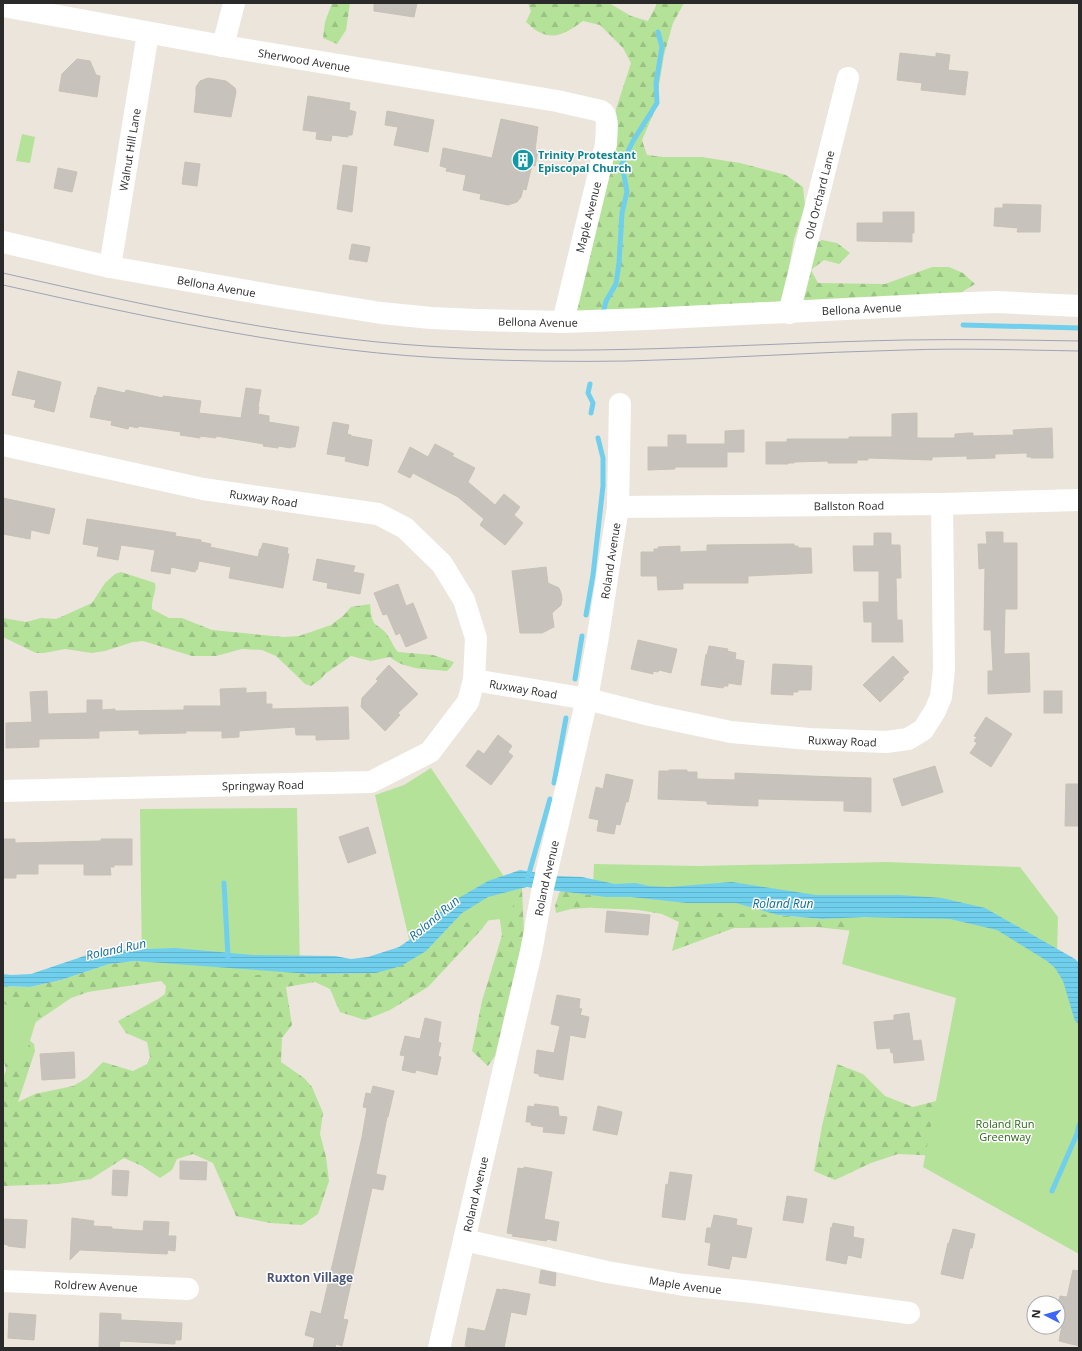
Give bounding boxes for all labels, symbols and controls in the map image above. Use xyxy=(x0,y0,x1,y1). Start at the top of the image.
street label: Sherwood Avenue xyxy=(257,44,351,74)
street label: Walnut Hill Lane xyxy=(115,107,143,192)
building icon: Trinity Protestant Episcopal Church xyxy=(510,147,536,173)
place label: Trinity Protestant Episcopal Church xyxy=(538,147,636,175)
street label: Old Orchard Lane xyxy=(800,149,837,241)
street label: Maple Avenue xyxy=(572,180,604,254)
street label: Bellona Avenue xyxy=(176,271,257,300)
street label: Bellona Avenue xyxy=(821,299,902,318)
street label: Bellona Avenue xyxy=(498,313,578,330)
street label: Ruxway Road xyxy=(229,485,299,510)
street label: Ballston Road xyxy=(814,497,884,513)
street label: Roland Avenue xyxy=(596,521,623,600)
street label: Ruxway Road xyxy=(488,675,558,701)
street label: Ruxway Road xyxy=(808,731,877,749)
street label: Springway Road xyxy=(222,777,304,793)
street label: Roland Avenue xyxy=(530,839,561,917)
water label: Roland Run xyxy=(405,892,463,944)
water label: Roland Run xyxy=(752,895,814,912)
water label: Roland Run xyxy=(84,934,148,964)
park label: Roland Run Greenway xyxy=(976,1116,1034,1144)
street label: Roland Avenue xyxy=(459,1155,491,1233)
district label: Ruxton Village xyxy=(267,1269,353,1286)
street label: Maple Avenue xyxy=(648,1272,722,1296)
street label: Roldrew Avenue xyxy=(54,1276,138,1294)
north arrow xyxy=(1026,1295,1066,1335)
text: N xyxy=(1028,1309,1043,1319)

